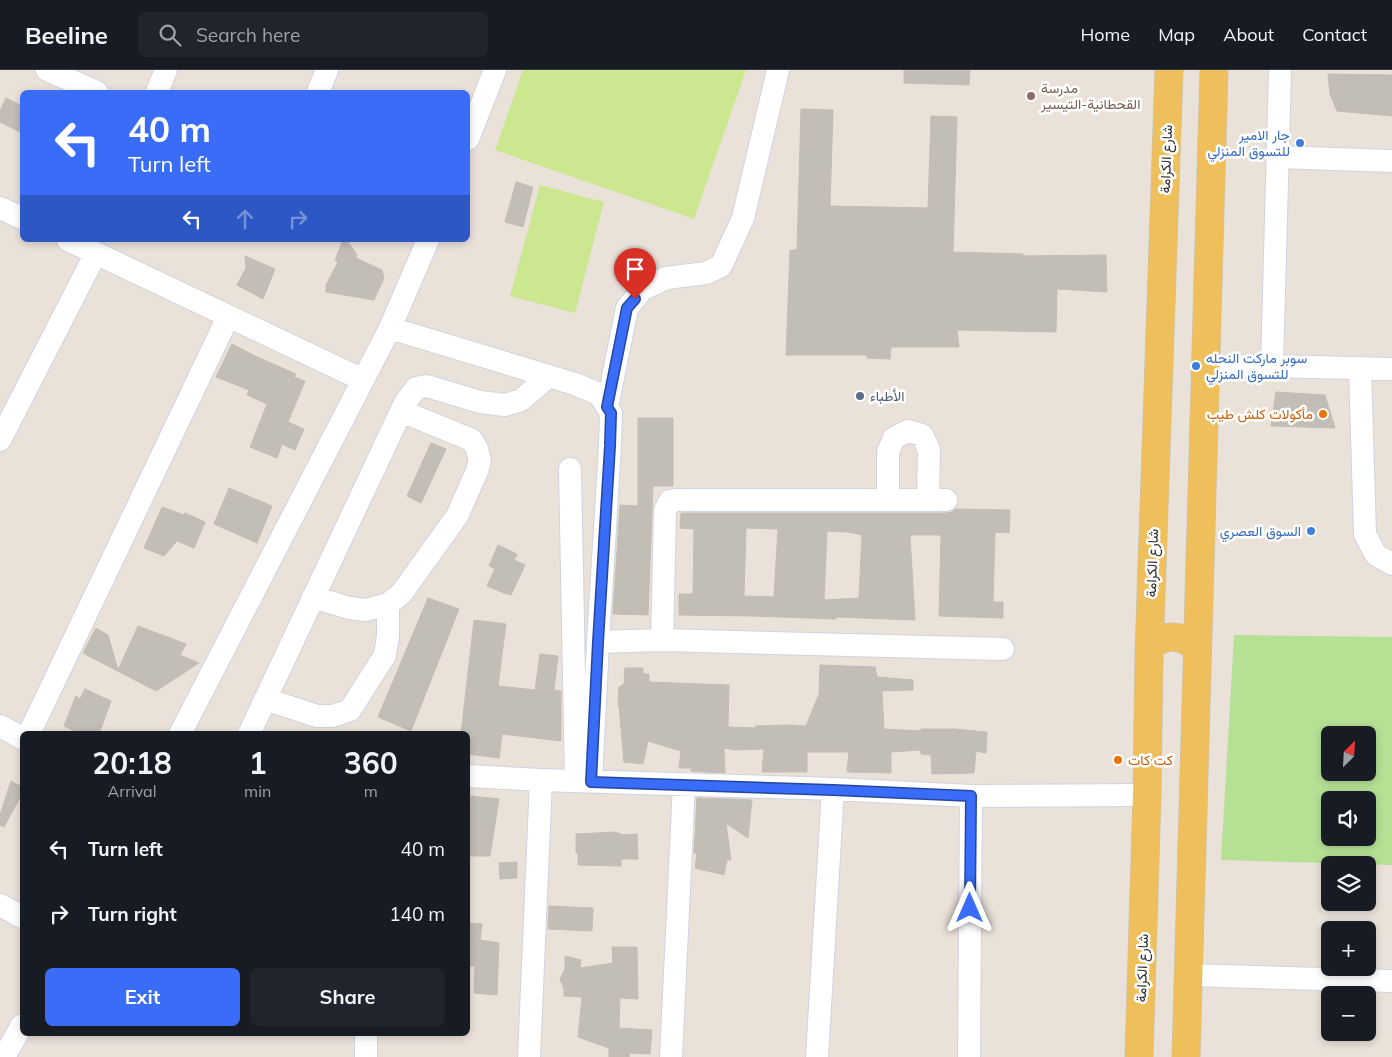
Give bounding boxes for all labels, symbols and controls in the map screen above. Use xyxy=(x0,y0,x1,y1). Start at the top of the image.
search box xyxy=(138,12,488,57)
text: Beeline xyxy=(25,20,108,50)
icon: search xyxy=(156,21,184,49)
text: Search here xyxy=(196,23,300,47)
text: Home xyxy=(1080,23,1130,46)
text: Map xyxy=(1158,23,1195,46)
text: About xyxy=(1223,23,1274,46)
text: Contact xyxy=(1302,23,1367,46)
place label: مدرسة القحطانية-التيسير xyxy=(1040,79,1140,113)
marker: مدرسة القحطانية-التيسير xyxy=(1025,90,1037,102)
text: 40 m xyxy=(128,107,211,151)
icon: left xyxy=(45,110,110,175)
street label: شارع الكرامة xyxy=(1156,124,1178,194)
place label: جار الامير للتسوق المنزلي xyxy=(1208,126,1290,163)
marker: جار الامير للتسوق المنزلي xyxy=(1294,137,1306,149)
text: Turn left xyxy=(128,150,211,178)
icon: left xyxy=(178,205,206,233)
icon: ahead xyxy=(231,205,259,233)
icon: right xyxy=(284,205,312,233)
pin xyxy=(614,248,656,299)
icon: arrive xyxy=(621,255,649,283)
place label: سوبر ماركت النحله للتسوق المنزلي xyxy=(1206,349,1307,386)
marker: سوبر ماركت النحله للتسوق المنزلي xyxy=(1190,360,1202,372)
place label: الأطباء xyxy=(870,387,905,405)
marker: الأطباء xyxy=(854,390,866,402)
place label: مأكولات كلش طيب xyxy=(1207,405,1313,423)
marker: مأكولات كلش طيب xyxy=(1317,408,1329,420)
place label: السوق العصري xyxy=(1220,522,1301,543)
marker: السوق العصري xyxy=(1305,525,1317,537)
street label: شارع الكرامة xyxy=(1142,528,1164,598)
north arrow xyxy=(1321,726,1376,781)
map controls xyxy=(1321,726,1376,1041)
text: 20:18 xyxy=(92,744,172,782)
text: 1 xyxy=(249,744,267,782)
text: 360 xyxy=(344,744,398,782)
place label: كت كات xyxy=(1128,751,1173,769)
marker: كت كات xyxy=(1112,754,1124,766)
text: Arrival xyxy=(108,781,157,801)
text: min xyxy=(244,781,271,801)
text: m xyxy=(364,781,378,801)
button: sound xyxy=(1321,791,1376,846)
icon: left xyxy=(45,835,73,863)
text: Turn left xyxy=(88,837,163,861)
text: 40 m xyxy=(401,837,445,861)
button: layers xyxy=(1321,856,1376,911)
position arrow xyxy=(943,881,995,933)
icon: right xyxy=(45,900,73,928)
text: Turn right xyxy=(88,902,177,926)
text: 140 m xyxy=(389,902,445,926)
button: + xyxy=(1321,921,1376,976)
street label: شارع الكرامة xyxy=(1132,933,1154,1003)
button: Exit xyxy=(45,968,240,1026)
button: Share xyxy=(250,968,445,1026)
button: − xyxy=(1321,986,1376,1041)

